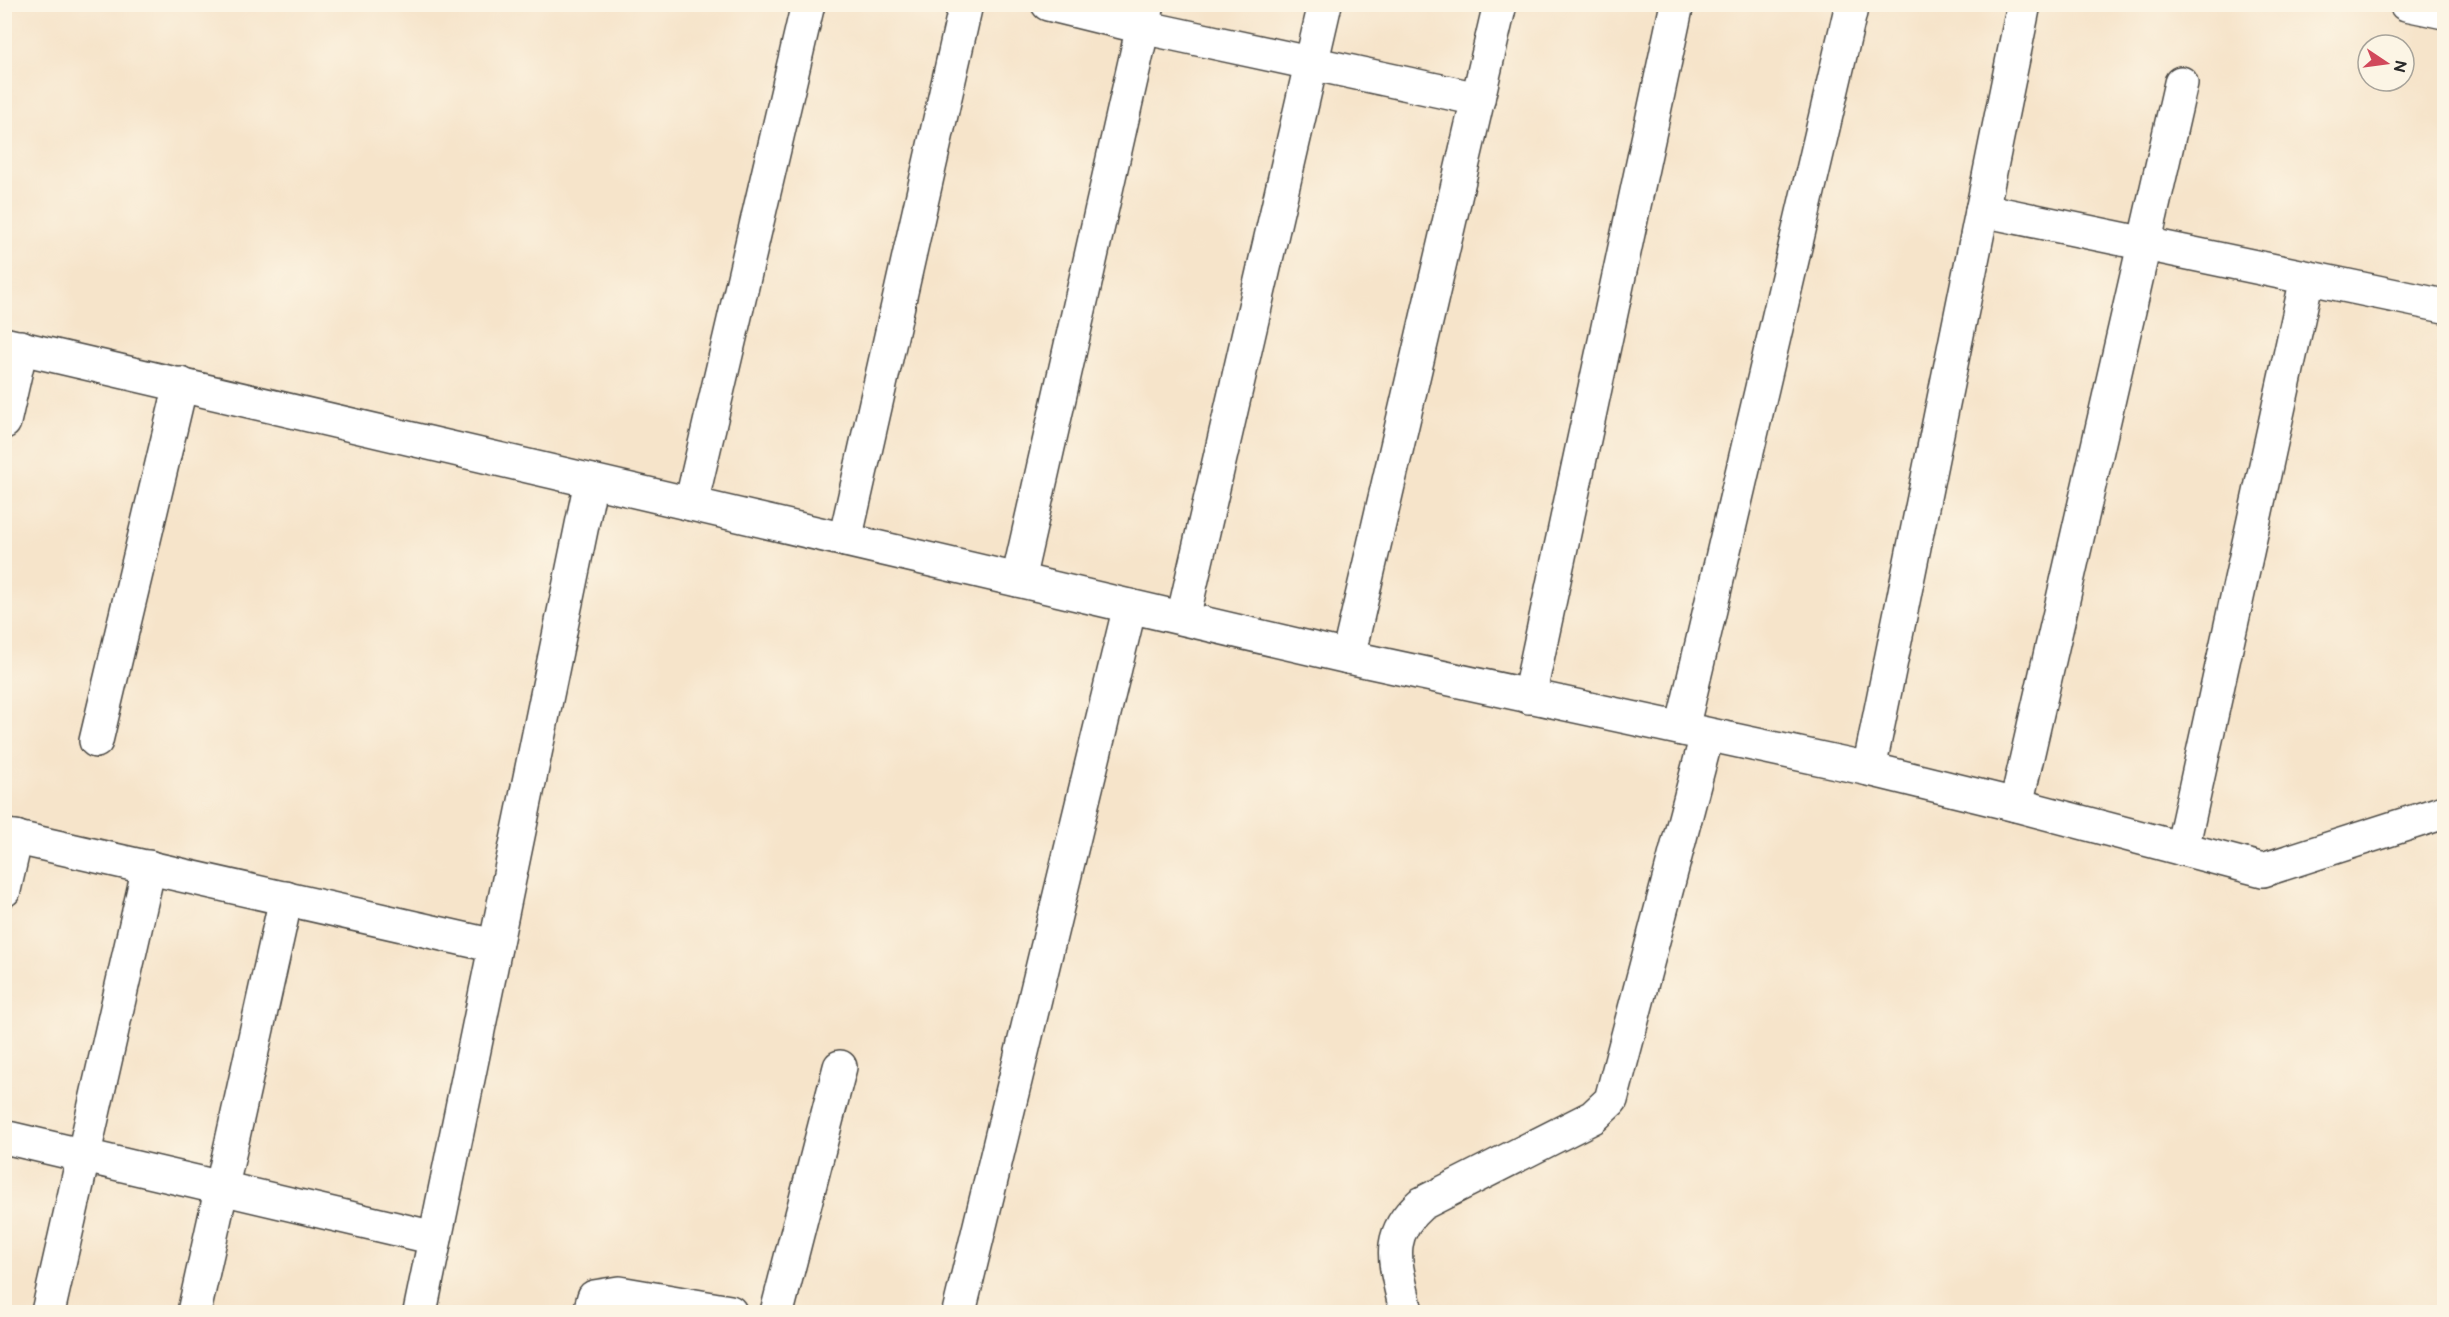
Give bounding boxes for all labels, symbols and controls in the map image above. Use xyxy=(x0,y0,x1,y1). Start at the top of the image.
north arrow xyxy=(2356,33,2416,93)
text: N xyxy=(2389,58,2410,74)

